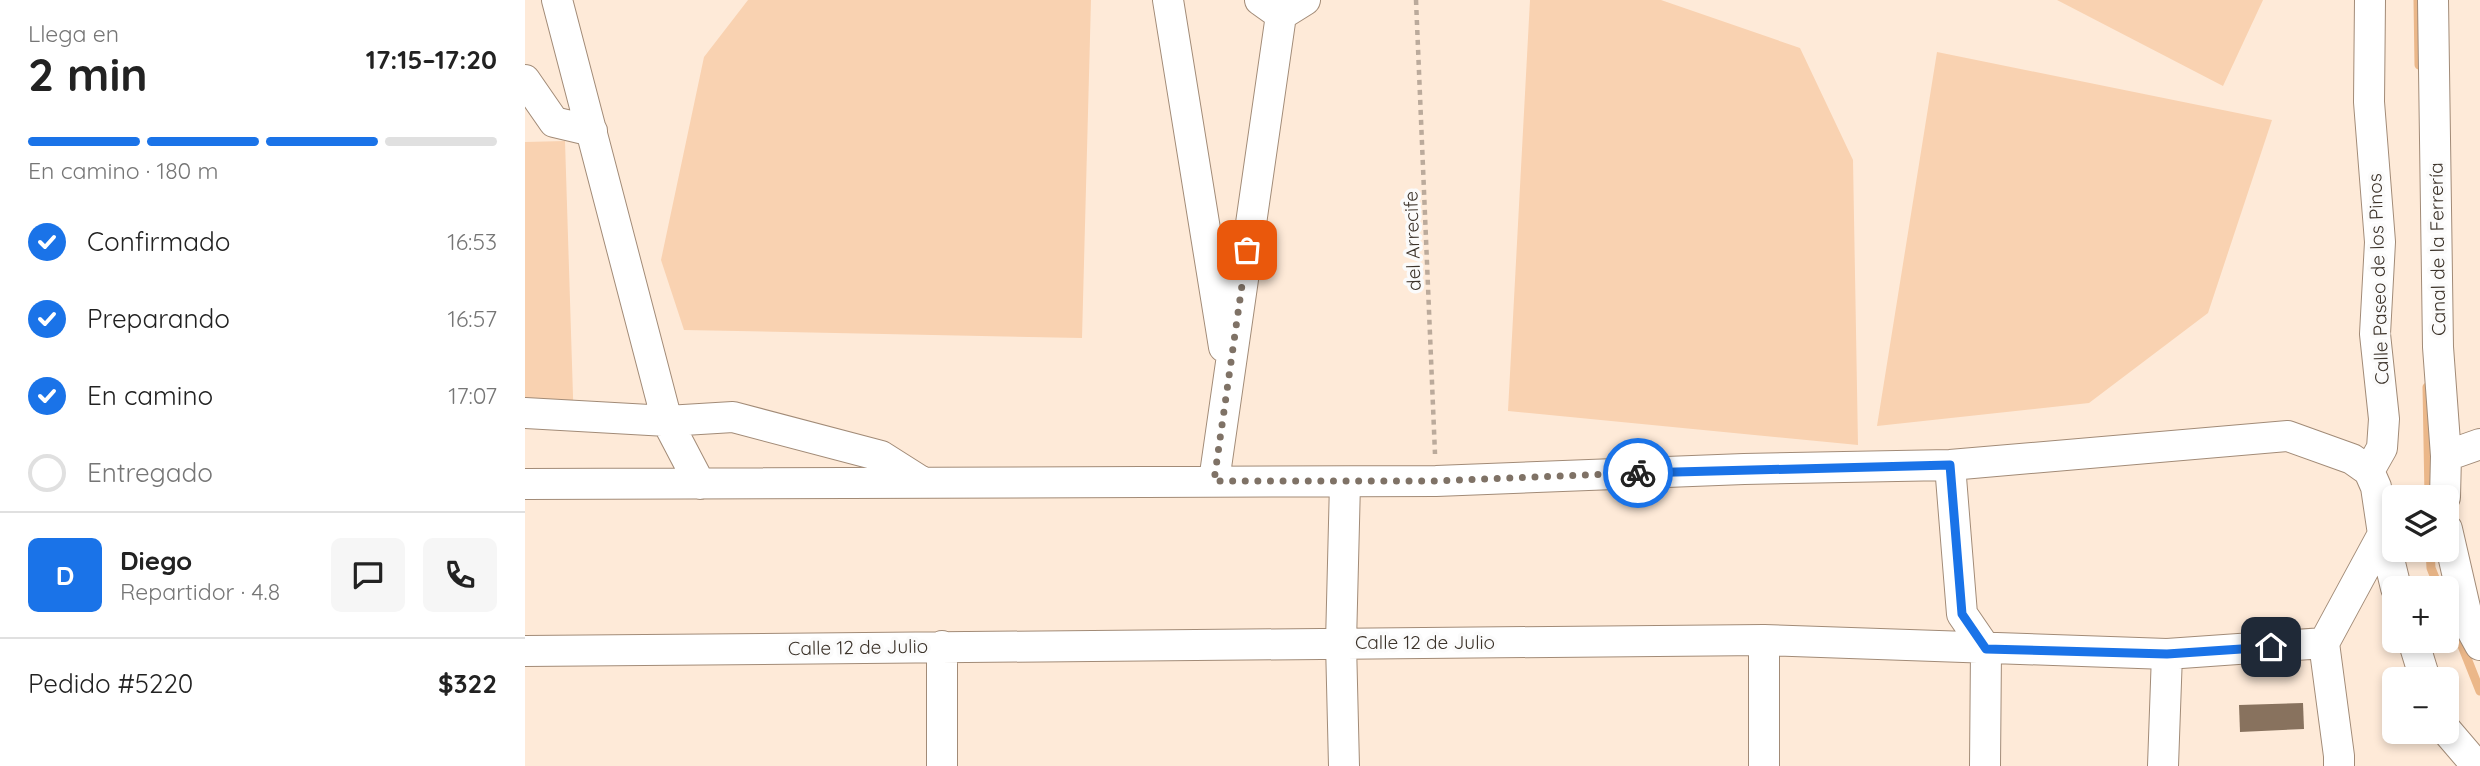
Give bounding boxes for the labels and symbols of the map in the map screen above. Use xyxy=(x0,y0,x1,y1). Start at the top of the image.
street label: Canal de la Ferrería xyxy=(2423,162,2451,336)
street label: Calle Paseo de los Pinos xyxy=(2362,173,2394,385)
street label: del Arrecife xyxy=(1398,191,1426,291)
pin xyxy=(1217,220,1277,280)
courier xyxy=(1603,438,1673,508)
pin xyxy=(2241,617,2301,677)
street label: Calle 12 de Julio xyxy=(1355,630,1495,654)
street label: Calle 12 de Julio xyxy=(788,634,928,660)

